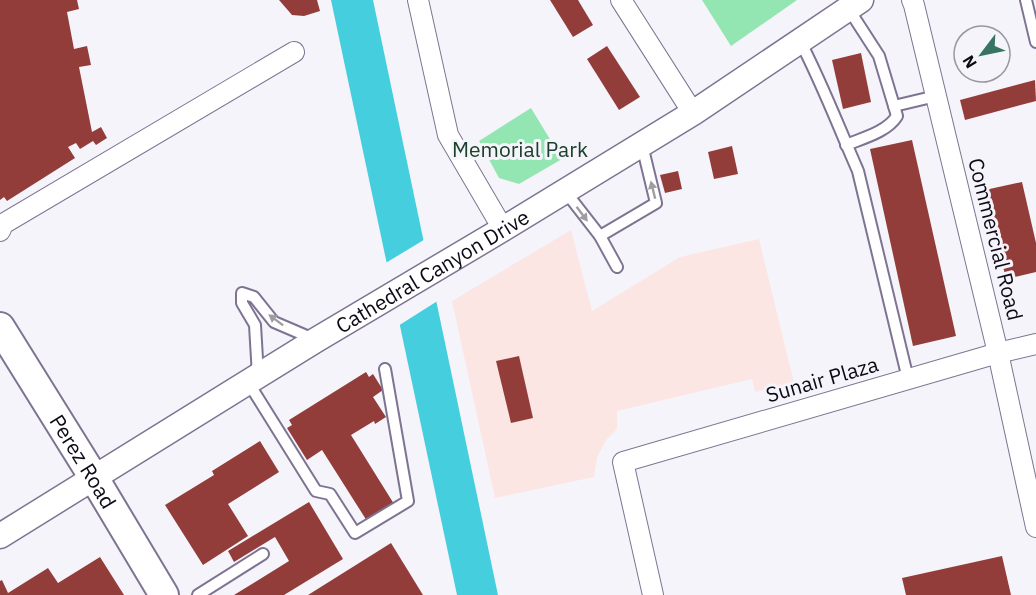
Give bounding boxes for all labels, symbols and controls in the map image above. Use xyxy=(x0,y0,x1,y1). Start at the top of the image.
north arrow xyxy=(952,24,1012,84)
text: N xyxy=(958,52,981,72)
park label: Memorial Park xyxy=(452,135,588,163)
street label: Commercial Road xyxy=(962,155,1030,323)
one-way arrow xyxy=(648,180,657,198)
street label: Cathedral Canyon Drive xyxy=(330,202,534,339)
one-way arrow xyxy=(576,206,588,221)
one-way arrow xyxy=(268,314,284,326)
street label: Sunair Plaza xyxy=(762,350,882,408)
street label: Perez Road xyxy=(44,409,123,514)

